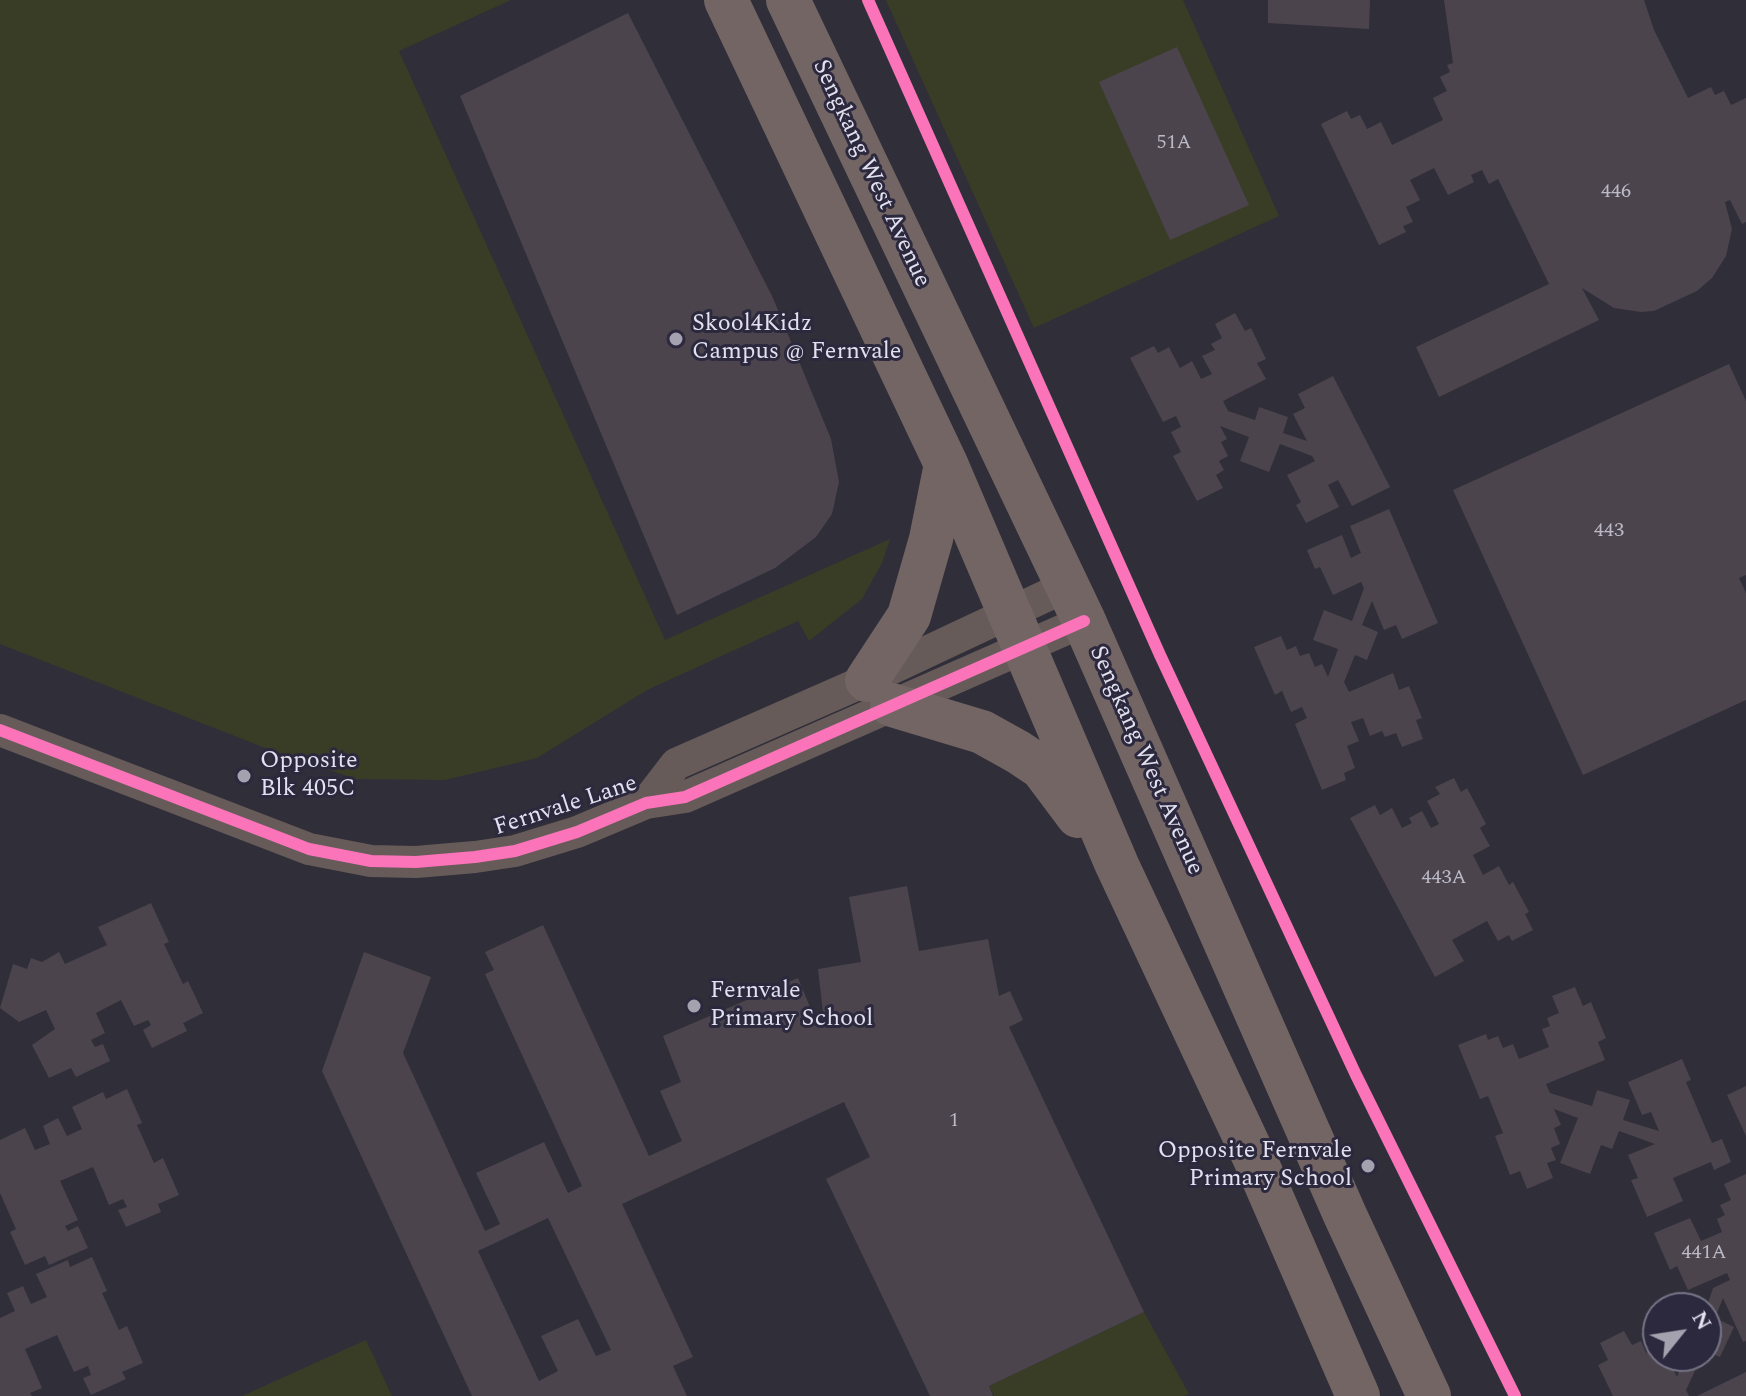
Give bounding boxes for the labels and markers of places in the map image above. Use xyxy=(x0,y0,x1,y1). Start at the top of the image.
place label: Skool4Kidz Campus @ Fernvale xyxy=(692,311,901,367)
marker: Skool4Kidz Campus @ Fernvale xyxy=(667,330,685,348)
place label: Opposite Blk 405C xyxy=(260,748,358,804)
marker: Opposite Blk 405C xyxy=(235,767,253,785)
place label: Fernvale Primary School xyxy=(710,978,873,1034)
marker: Fernvale Primary School xyxy=(685,997,703,1015)
place label: Opposite Fernvale Primary School xyxy=(1158,1138,1352,1194)
marker: Opposite Fernvale Primary School xyxy=(1359,1157,1377,1175)

